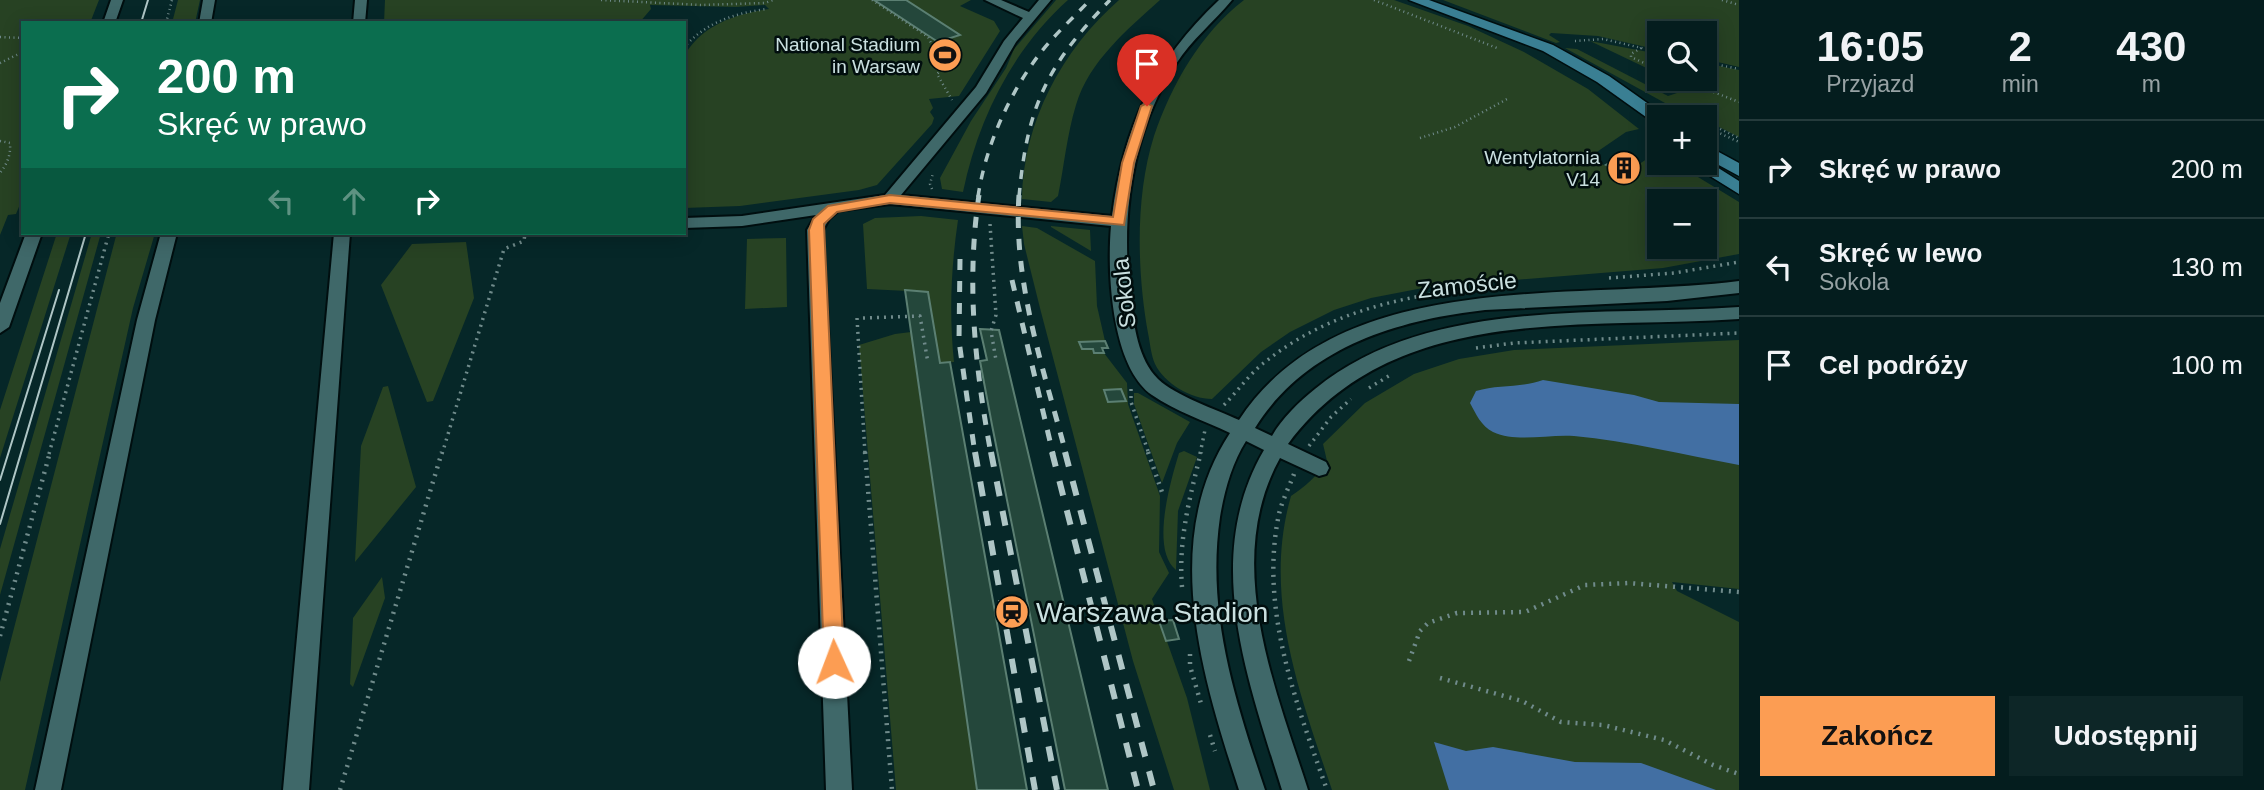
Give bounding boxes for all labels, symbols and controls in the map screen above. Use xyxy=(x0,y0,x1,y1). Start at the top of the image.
map controls xyxy=(1647,21,1717,259)
button: search xyxy=(1647,21,1717,91)
text: 16:05 xyxy=(1817,23,1924,70)
text: 2 xyxy=(2008,23,2032,70)
text: 430 xyxy=(2116,23,2186,70)
place label: National Stadium in Warsaw xyxy=(775,34,920,77)
pin xyxy=(1117,34,1177,106)
sports icon: National Stadium in Warsaw xyxy=(926,36,964,74)
icon: arrive xyxy=(1128,45,1166,83)
icon: right xyxy=(42,49,133,140)
text: 200 m xyxy=(157,49,296,103)
text: Przyjazd xyxy=(1826,71,1914,97)
text: min xyxy=(2002,71,2039,97)
text: m xyxy=(2142,71,2161,97)
button: + xyxy=(1647,105,1717,175)
text: Skręć w prawo xyxy=(157,106,367,142)
place label: Wentylatornia V14 xyxy=(1484,147,1600,190)
building icon: Wentylatornia V14 xyxy=(1605,149,1643,187)
icon: right xyxy=(1760,150,1798,188)
text: Skręć w prawo xyxy=(1819,154,2001,184)
text: 200 m xyxy=(2171,154,2243,184)
icon: left xyxy=(262,182,300,220)
icon: ahead xyxy=(335,182,373,220)
icon: right xyxy=(408,182,446,220)
button: − xyxy=(1647,189,1717,259)
text: Skręć w lewo xyxy=(1819,238,1982,268)
icon: left xyxy=(1760,248,1798,286)
text: 130 m xyxy=(2171,252,2243,282)
street label: Sokola xyxy=(1107,256,1141,329)
street label: Zamoście xyxy=(1416,267,1518,303)
text: Sokola xyxy=(1819,269,1889,295)
icon: arrive xyxy=(1760,346,1798,384)
text: Cel podróży xyxy=(1819,350,1968,380)
text: 100 m xyxy=(2171,350,2243,380)
station icon: Warszawa Stadion xyxy=(993,593,1031,631)
place label: Warszawa Stadion xyxy=(1036,597,1268,628)
position arrow xyxy=(797,625,871,699)
button: Zakończ xyxy=(1760,696,1995,776)
button: Udostępnij xyxy=(2009,696,2243,776)

